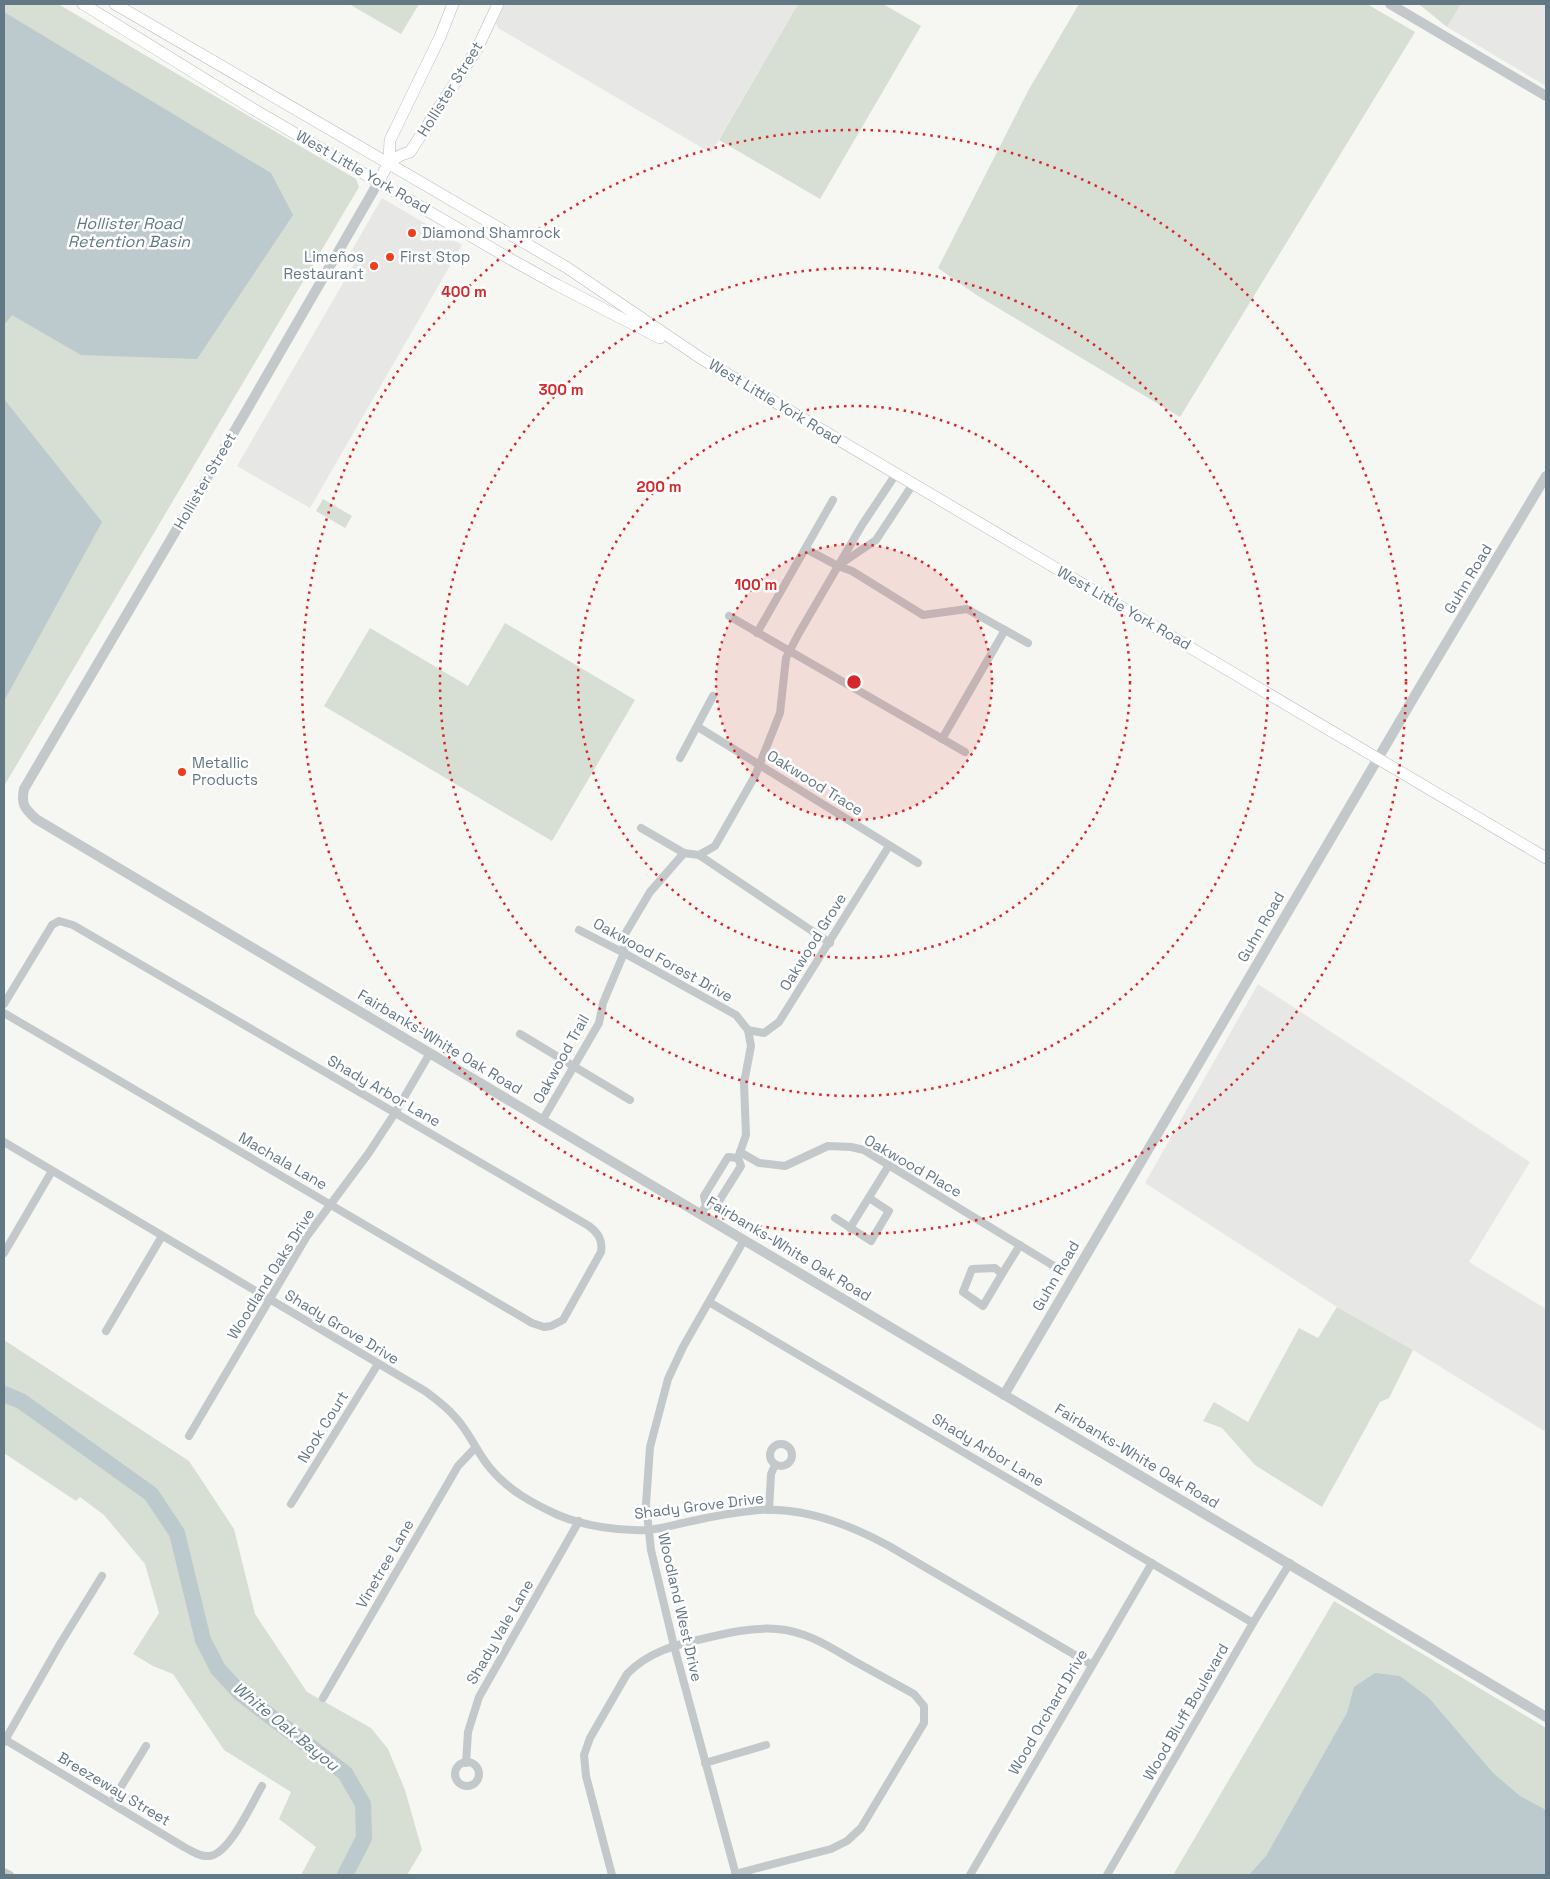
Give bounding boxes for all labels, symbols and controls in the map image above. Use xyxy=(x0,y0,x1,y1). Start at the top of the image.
street label: Hollister Street xyxy=(413,38,486,140)
street label: West Little York Road xyxy=(293,125,434,218)
water label: Hollister Road Retention Basin xyxy=(68,213,191,252)
place label: Diamond Shamrock xyxy=(422,223,561,242)
marker: Diamond Shamrock xyxy=(406,227,418,239)
place label: Limeños Restaurant xyxy=(284,247,364,283)
place label: First Stop xyxy=(400,247,471,266)
marker: First Stop xyxy=(384,251,396,263)
marker: Limeños Restaurant xyxy=(368,260,380,272)
text: 400 m xyxy=(441,282,487,301)
street label: West Little York Road xyxy=(705,354,845,449)
text: 300 m xyxy=(538,380,584,399)
street label: Hollister Street xyxy=(169,429,240,533)
text: 200 m xyxy=(637,477,681,496)
street label: Guhn Road xyxy=(1439,540,1496,617)
street label: West Little York Road xyxy=(1054,561,1195,654)
text: 100 m xyxy=(735,575,777,594)
centre of rings xyxy=(845,673,863,691)
street label: Oakwood Trace xyxy=(764,745,867,820)
place label: Metallic Products xyxy=(192,753,258,789)
marker: Metallic Products xyxy=(176,766,188,778)
street label: Guhn Road xyxy=(1233,888,1288,965)
street label: Oakwood Grove xyxy=(775,889,850,994)
street label: Oakwood Forest Drive xyxy=(590,913,736,1006)
street label: Fairbanks-White Oak Road xyxy=(355,985,526,1098)
street label: Oakwood Trail xyxy=(528,1011,593,1107)
street label: Shady Arbor Lane xyxy=(324,1050,444,1131)
street label: Machala Lane xyxy=(236,1128,331,1194)
street label: Oakwood Place xyxy=(861,1130,966,1201)
street label: Fairbanks-White Oak Road xyxy=(704,1192,875,1305)
street label: Woodland Oaks Drive xyxy=(223,1205,319,1343)
street label: Guhn Road xyxy=(1028,1237,1083,1314)
street label: Shady Grove Drive xyxy=(282,1285,403,1368)
street label: Nook Court xyxy=(293,1387,352,1466)
street label: Fairbanks-White Oak Road xyxy=(1052,1399,1223,1512)
street label: Shady Arbor Lane xyxy=(929,1409,1048,1491)
street label: Shady Grove Drive xyxy=(633,1488,765,1523)
street label: Vinetree Lane xyxy=(351,1516,418,1612)
street label: Woodland West Drive xyxy=(654,1531,707,1683)
street label: Shady Vale Lane xyxy=(462,1576,537,1688)
street label: Wood Bluff Boulevard xyxy=(1139,1640,1233,1784)
street label: Wood Orchard Drive xyxy=(1004,1645,1091,1778)
water label: White Oak Bayou xyxy=(229,1677,344,1776)
street label: Breezeway Street xyxy=(54,1747,174,1830)

